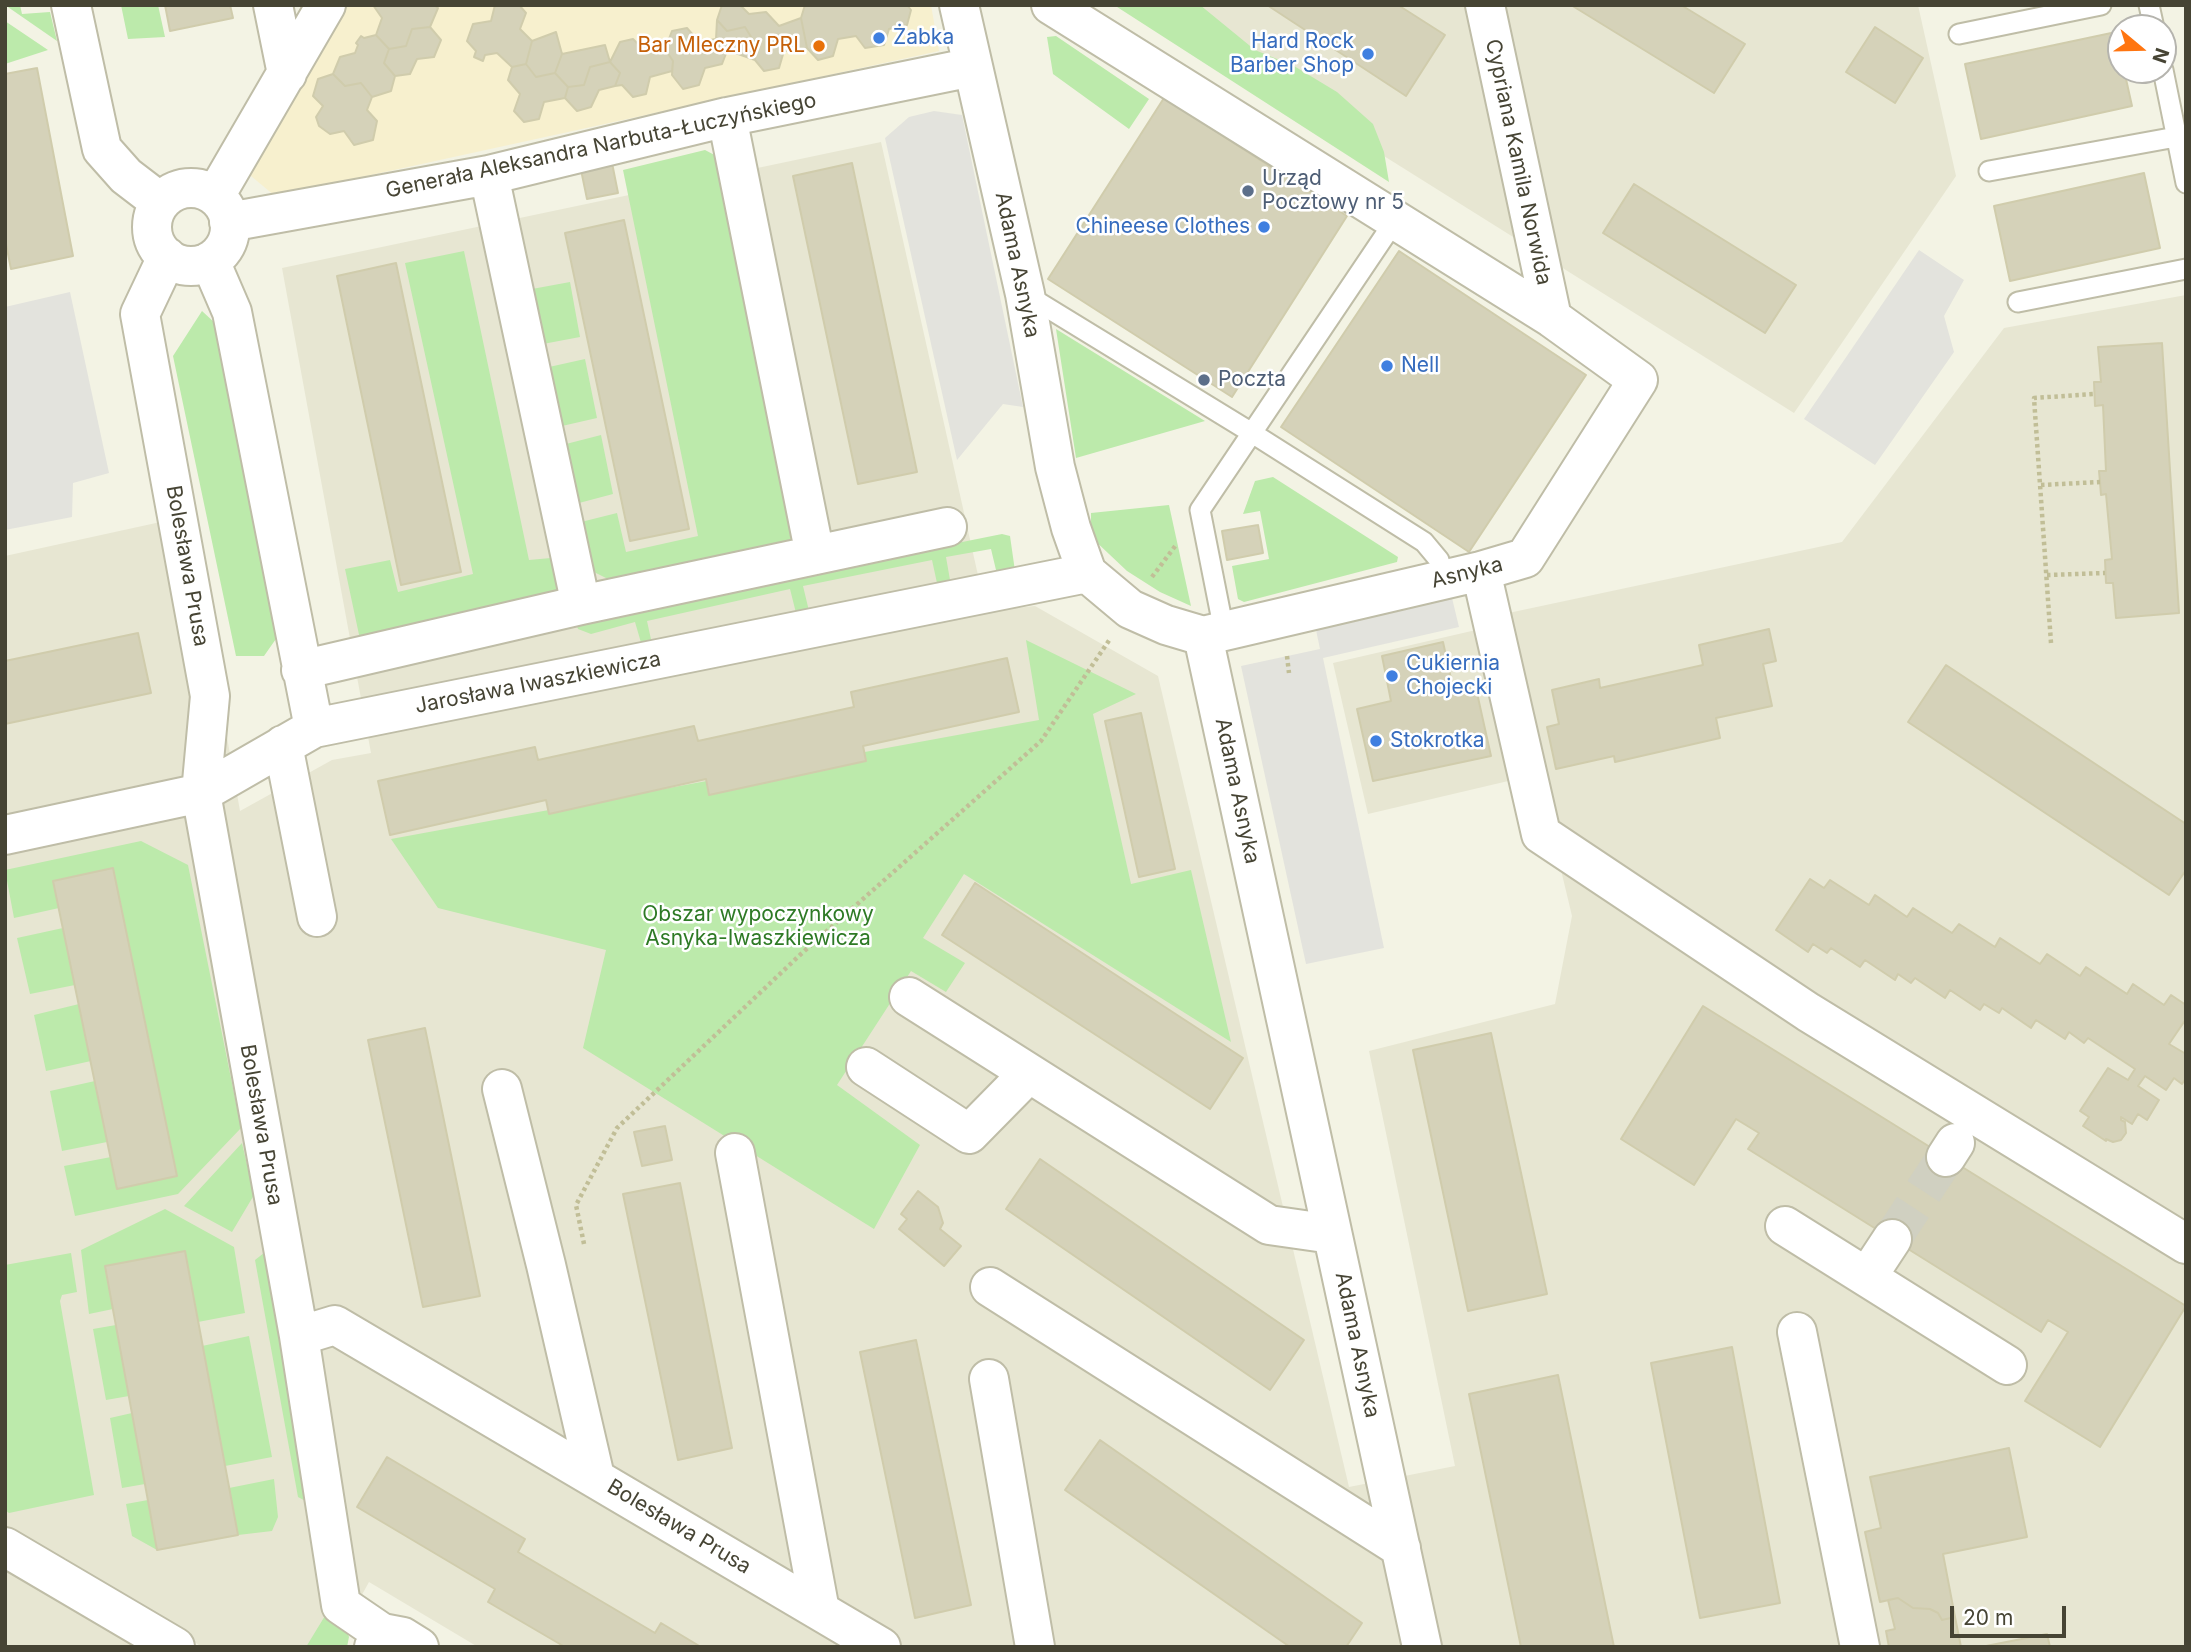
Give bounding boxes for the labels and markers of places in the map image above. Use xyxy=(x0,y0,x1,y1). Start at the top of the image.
place label: Żabka xyxy=(893,25,954,51)
place label: Hard Rock Barber Shop xyxy=(1230,29,1354,79)
marker: Żabka xyxy=(871,30,887,46)
place label: Bar Mleczny PRL xyxy=(637,33,805,59)
marker: Bar Mleczny PRL xyxy=(811,38,827,54)
marker: Hard Rock Barber Shop xyxy=(1360,46,1376,62)
place label: Urząd Pocztowy nr 5 xyxy=(1262,166,1404,216)
marker: Urząd Pocztowy nr 5 xyxy=(1240,183,1256,199)
place label: Chineese Clothes xyxy=(1075,214,1250,240)
marker: Chineese Clothes xyxy=(1256,219,1272,235)
place label: Nell xyxy=(1401,353,1439,379)
marker: Nell xyxy=(1379,358,1395,374)
place label: Poczta xyxy=(1218,367,1286,393)
marker: Poczta xyxy=(1196,372,1212,388)
place label: Cukiernia Chojecki xyxy=(1406,651,1500,701)
marker: Cukiernia Chojecki xyxy=(1384,668,1400,684)
place label: Stokrotka xyxy=(1390,728,1485,754)
marker: Stokrotka xyxy=(1368,733,1384,749)

